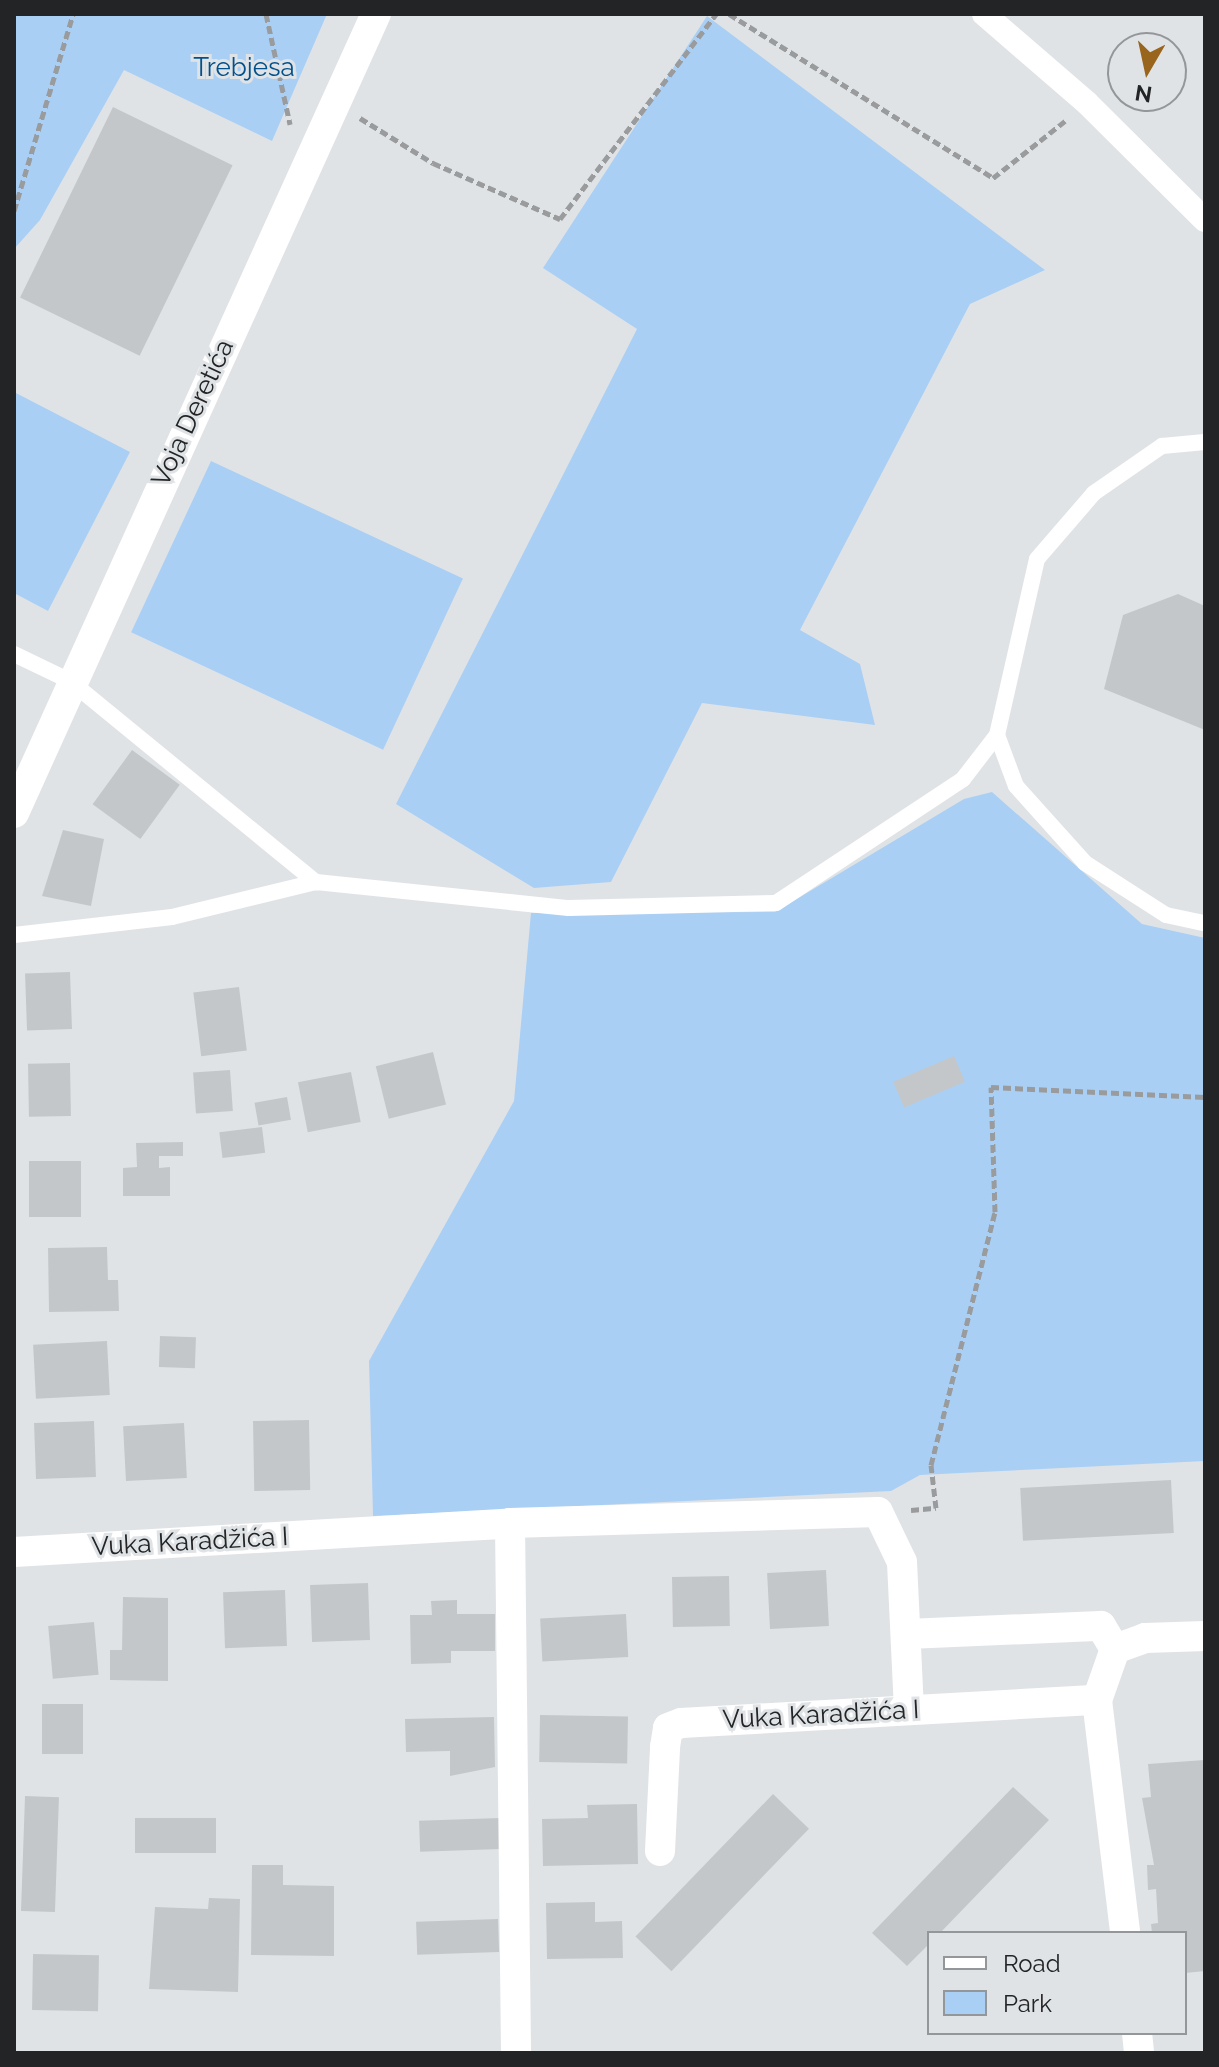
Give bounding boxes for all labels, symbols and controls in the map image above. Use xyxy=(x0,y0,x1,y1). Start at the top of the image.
north arrow xyxy=(1107,32,1187,112)
park label: Trebjesa xyxy=(193,52,295,84)
text: N xyxy=(1133,80,1154,108)
street label: Voja Deretića xyxy=(145,335,241,491)
street label: Vuka Karadžića I xyxy=(91,1521,289,1563)
street label: Vuka Karadžića I xyxy=(722,1694,920,1736)
legend xyxy=(927,1931,1187,2035)
text: Road xyxy=(1003,1949,1061,1978)
text: Park xyxy=(1003,1989,1052,2018)

